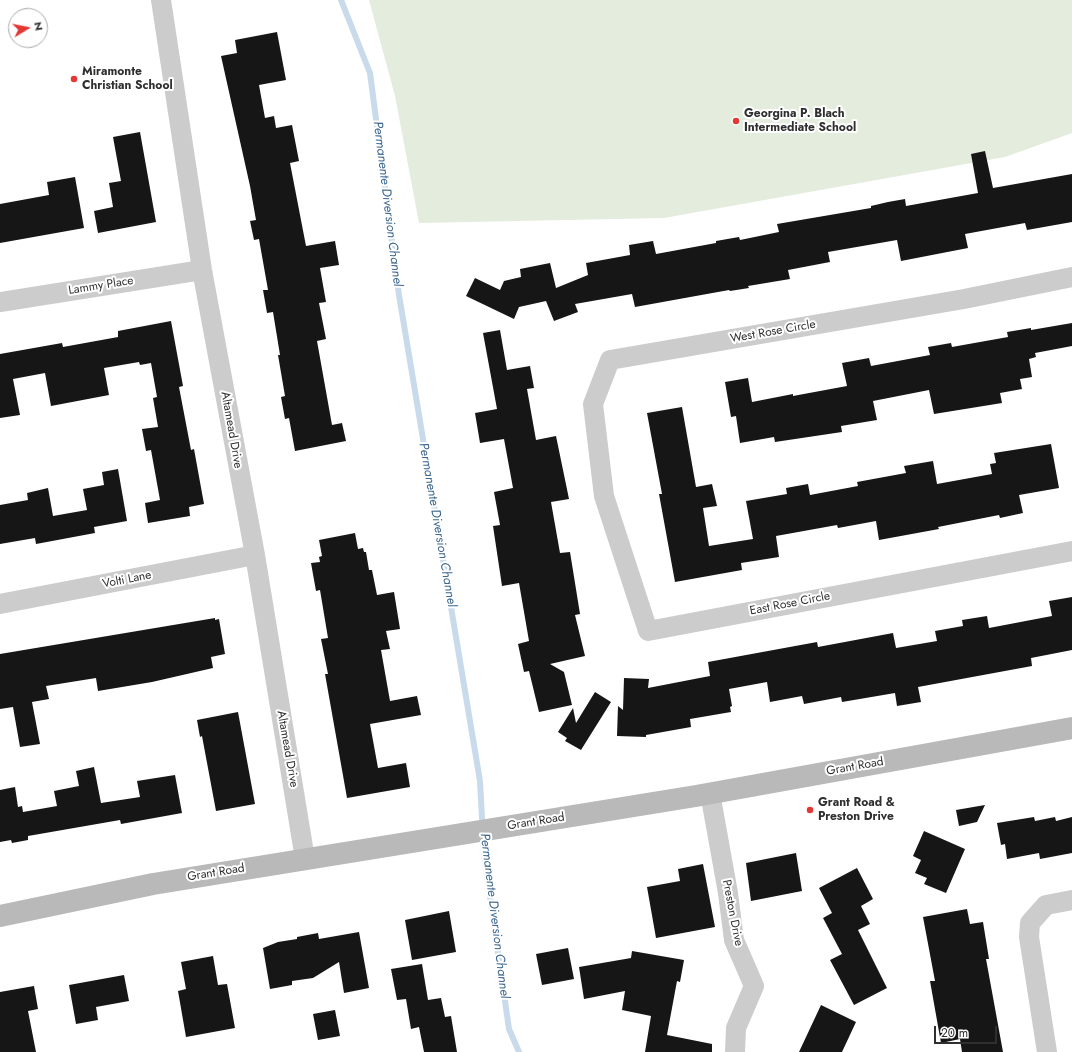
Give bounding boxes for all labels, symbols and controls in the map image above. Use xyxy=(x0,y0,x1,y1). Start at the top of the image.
north arrow xyxy=(8,8,48,48)
text: N xyxy=(30,20,47,32)
place label: Miramonte Christian School xyxy=(82,65,173,93)
marker: Miramonte Christian School xyxy=(69,74,79,84)
place label: Georgina P. Blach Intermediate School xyxy=(744,107,856,135)
marker: Georgina P. Blach Intermediate School xyxy=(731,116,741,126)
water label: Permanente Diversion Channel xyxy=(369,120,405,288)
street label: Lammy Place xyxy=(67,274,135,298)
street label: West Rose Circle xyxy=(729,317,817,347)
street label: Altamead Drive xyxy=(217,390,245,470)
water label: Permanente Diversion Channel xyxy=(415,442,459,608)
street label: Volti Lane xyxy=(101,568,153,592)
street label: East Rose Circle xyxy=(749,589,831,619)
street label: Altamead Drive xyxy=(273,709,301,789)
street label: Grant Road xyxy=(825,755,885,779)
place label: Grant Road & Preston Drive xyxy=(818,796,895,824)
marker: Grant Road & Preston Drive xyxy=(805,805,815,815)
street label: Grant Road xyxy=(506,810,566,834)
water label: Permanente Diversion Channel xyxy=(476,832,512,1000)
street label: Grant Road xyxy=(186,861,246,885)
street label: Preston Drive xyxy=(719,879,745,947)
scale bar xyxy=(936,1018,999,1044)
text: 20 m xyxy=(941,1024,968,1042)

